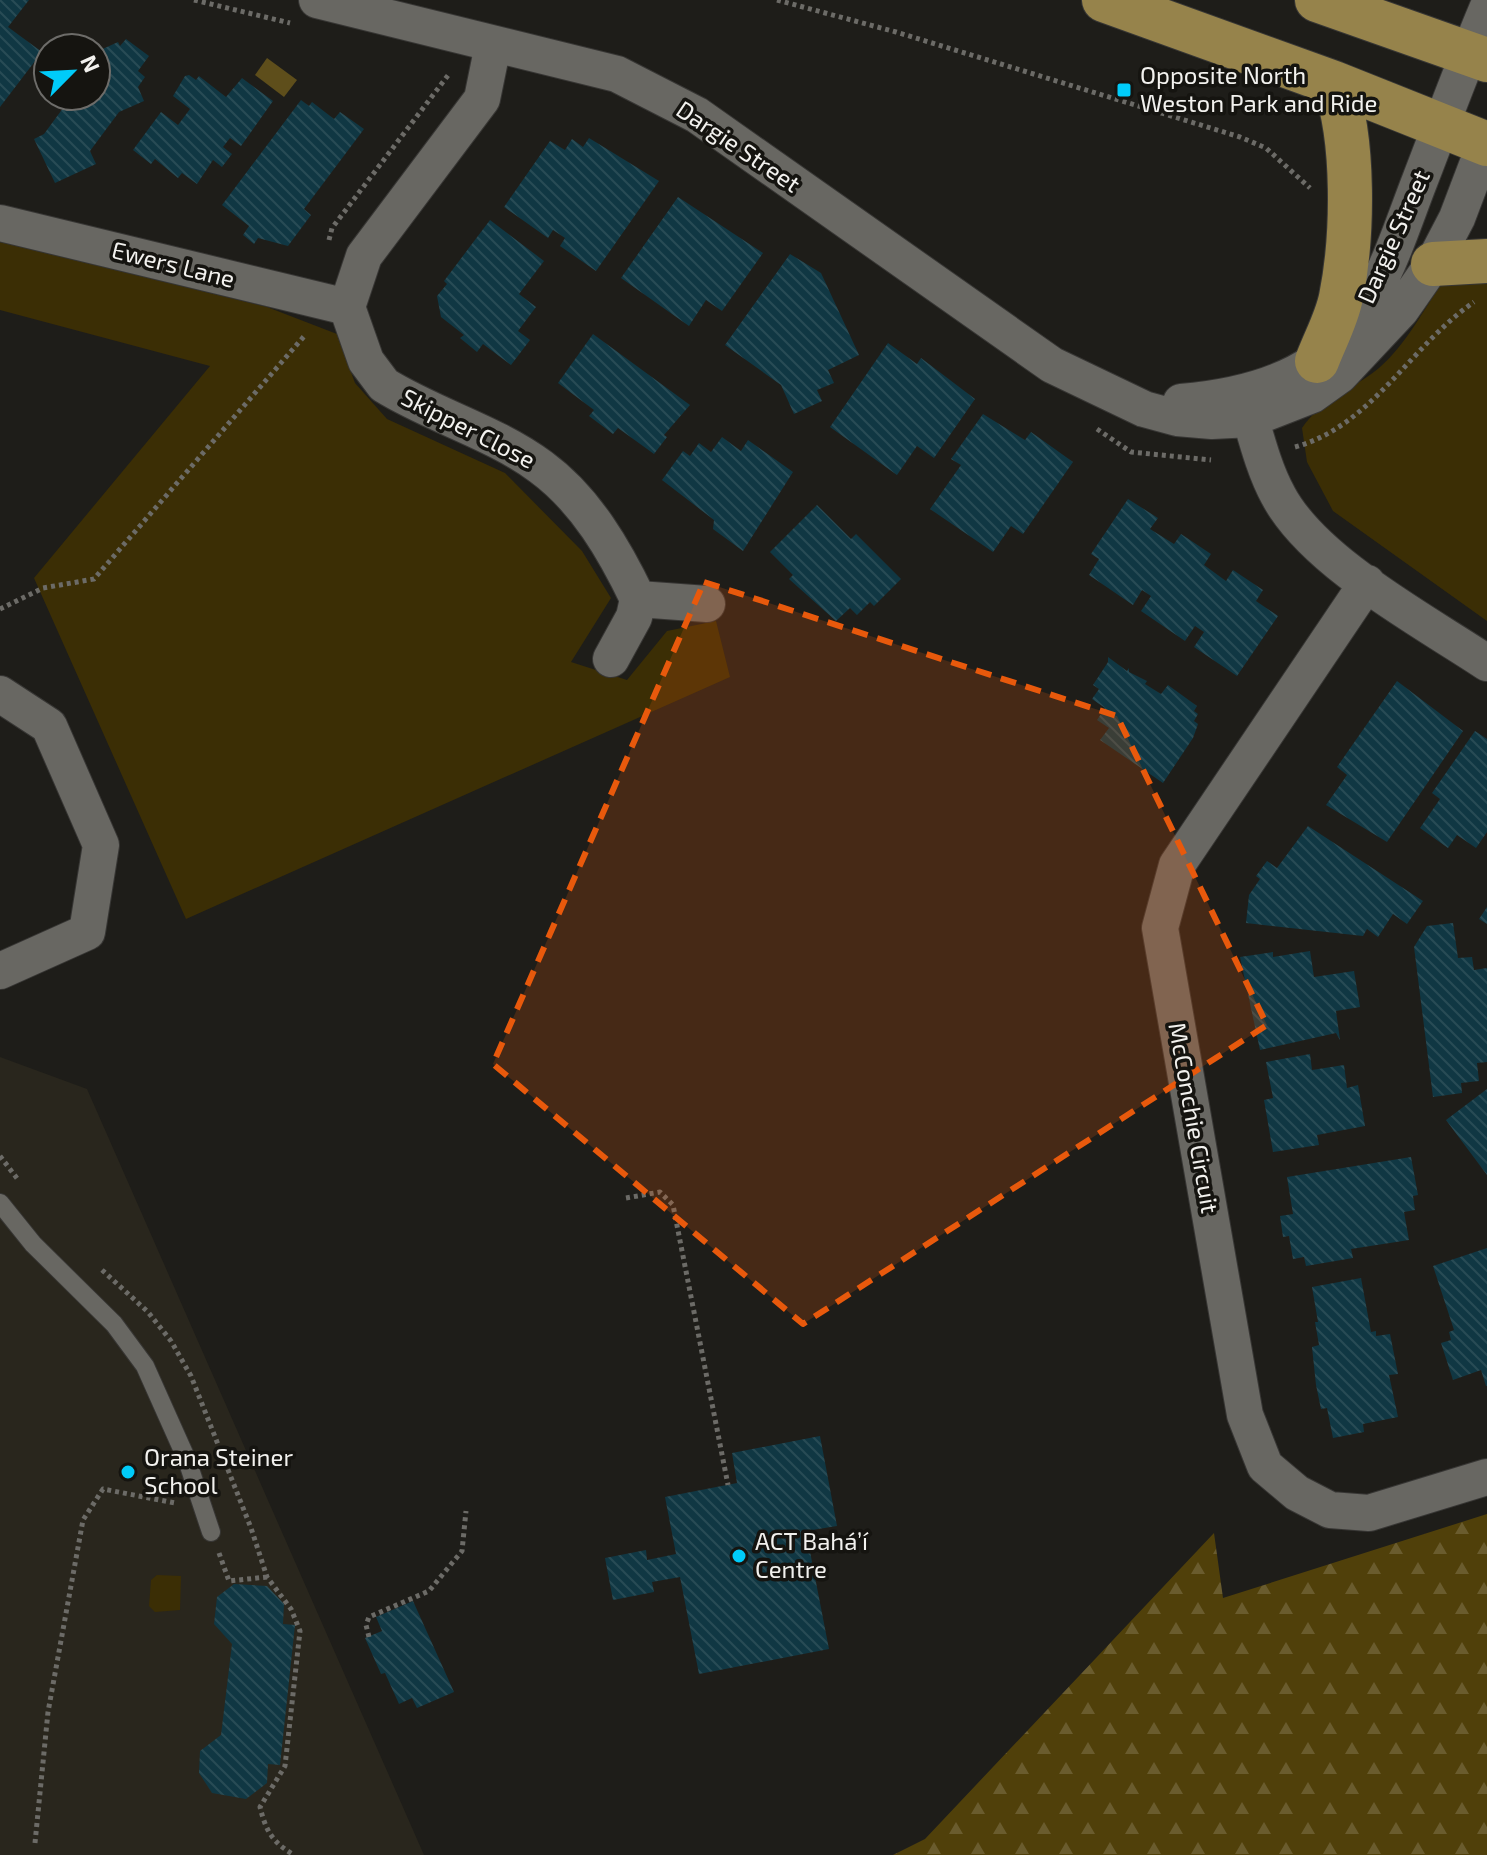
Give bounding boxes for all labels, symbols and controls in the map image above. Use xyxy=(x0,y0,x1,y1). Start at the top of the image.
north arrow xyxy=(32,32,112,112)
text: N xyxy=(76,51,106,76)
place label: Opposite North Weston Park and Ride xyxy=(1140,60,1377,117)
marker: Opposite North Weston Park and Ride xyxy=(1115,81,1133,99)
street label: Dargie Street xyxy=(671,94,806,198)
street label: Dargie Street xyxy=(1350,165,1435,308)
street label: Ewers Lane xyxy=(109,234,238,293)
street label: Skipper Close xyxy=(397,382,540,474)
street label: McConchie Circuit xyxy=(1163,1020,1226,1215)
place label: Orana Steiner School xyxy=(144,1442,293,1499)
marker: Orana Steiner School xyxy=(119,1463,137,1481)
place label: ACT Bahá’í Centre xyxy=(755,1526,869,1583)
marker: ACT Bahá’í Centre xyxy=(730,1547,748,1565)

